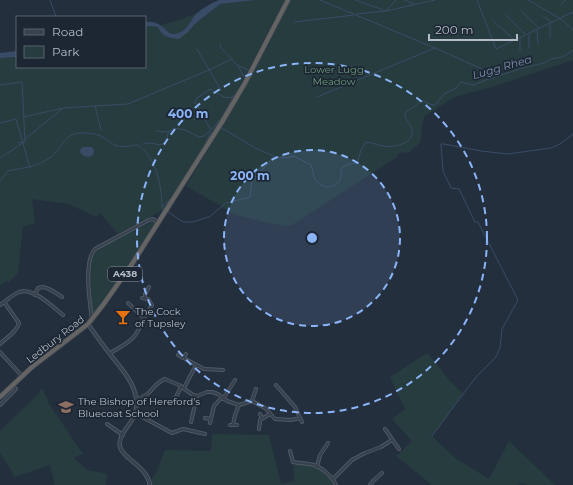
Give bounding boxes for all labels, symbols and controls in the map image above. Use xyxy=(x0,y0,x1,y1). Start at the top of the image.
legend xyxy=(16,16,146,68)
scale bar xyxy=(429,16,517,42)
text: 200 m xyxy=(435,22,474,37)
text: Road xyxy=(52,24,83,39)
text: Park xyxy=(52,44,80,59)
water label: Lugg Rhea xyxy=(471,52,533,82)
park label: Lower Lugg Meadow xyxy=(304,63,364,88)
text: 400 m xyxy=(168,106,208,121)
text: 200 m xyxy=(230,168,270,183)
centre of rings xyxy=(305,231,319,245)
road number: A438 xyxy=(108,267,142,281)
place label: The Cock of Tupsley xyxy=(135,305,186,330)
bar icon: The Cock of Tupsley xyxy=(114,308,132,326)
street label: Ledbury Road xyxy=(24,313,87,366)
place label: The Bishop of Hereford's Bluecoat School xyxy=(78,395,200,420)
school or university icon: The Bishop of Hereford's Bluecoat School xyxy=(57,398,75,416)

